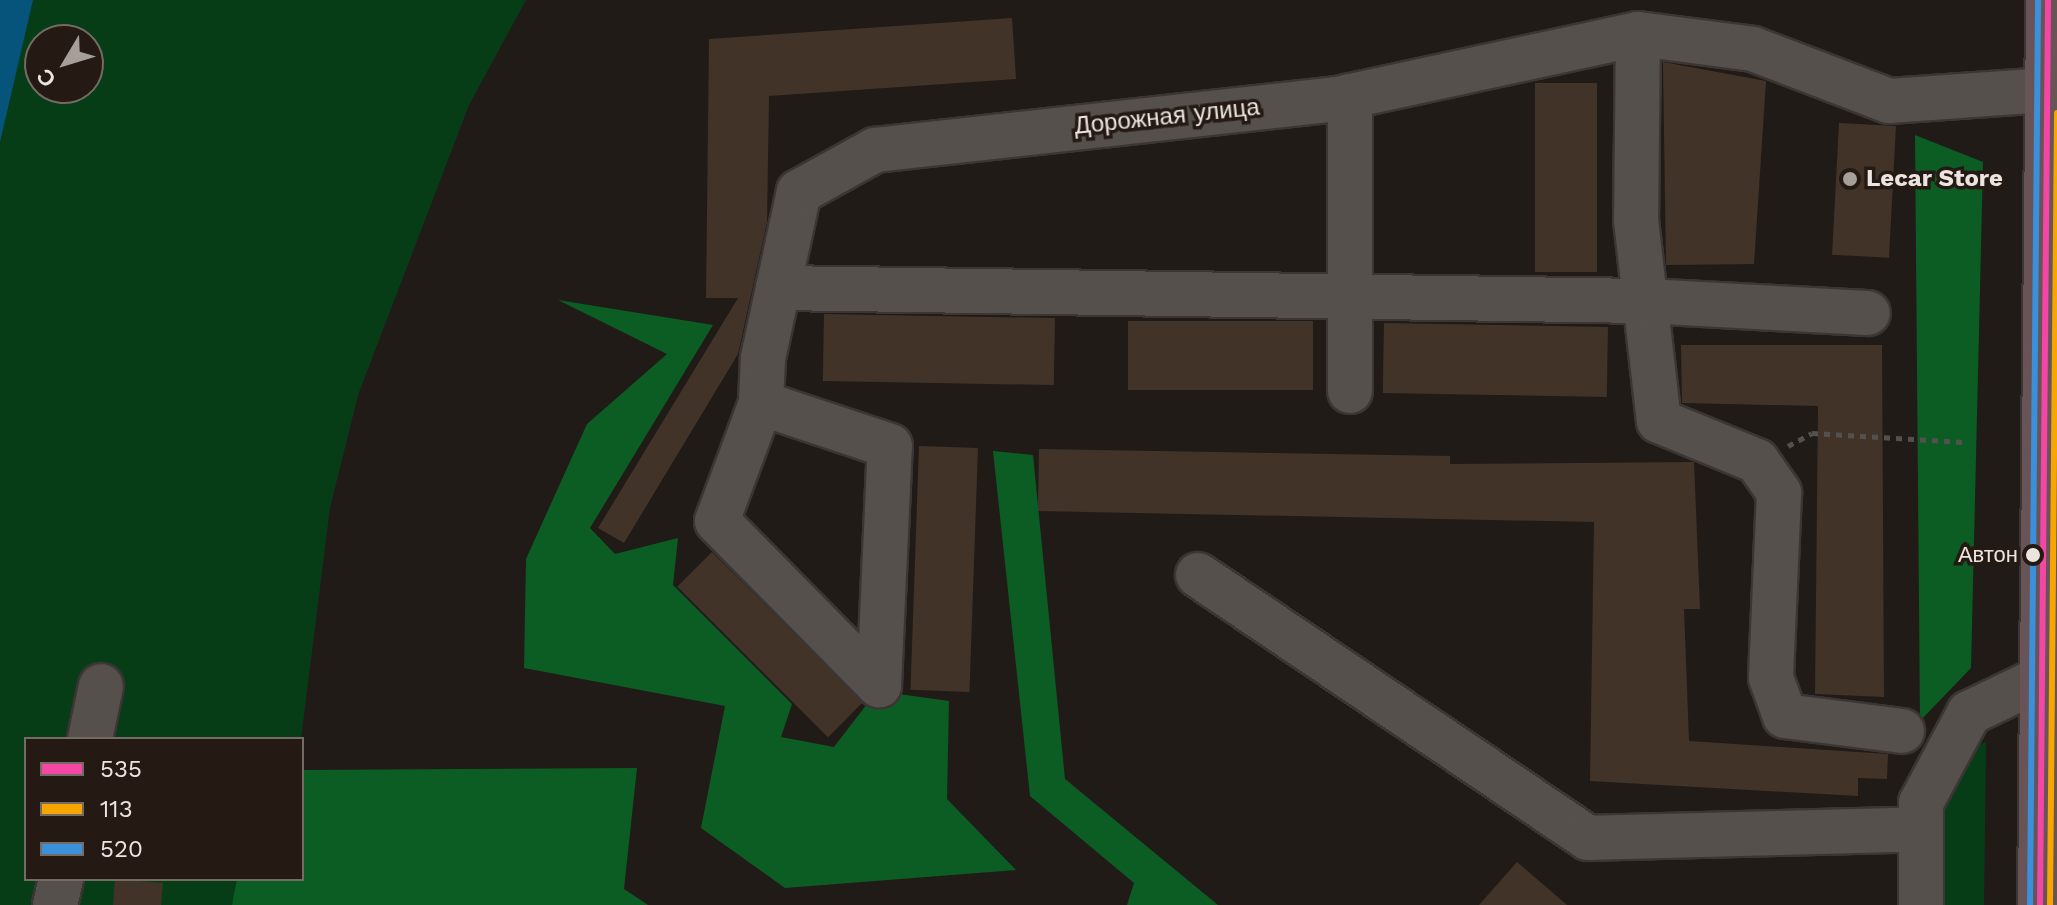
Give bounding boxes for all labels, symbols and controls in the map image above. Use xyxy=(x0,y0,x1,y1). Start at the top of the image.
north arrow xyxy=(24,24,104,104)
text: С xyxy=(32,64,61,92)
street label: Дорожная улица xyxy=(1073,93,1261,141)
place label: Lecar Store xyxy=(1866,165,2003,193)
marker: Lecar Store xyxy=(1841,170,1859,188)
place label: Автон xyxy=(1958,542,2018,568)
marker: Автон xyxy=(2025,547,2041,563)
legend xyxy=(24,737,304,881)
text: 535 xyxy=(100,755,142,783)
text: 113 xyxy=(100,795,133,823)
text: 520 xyxy=(100,835,143,863)

